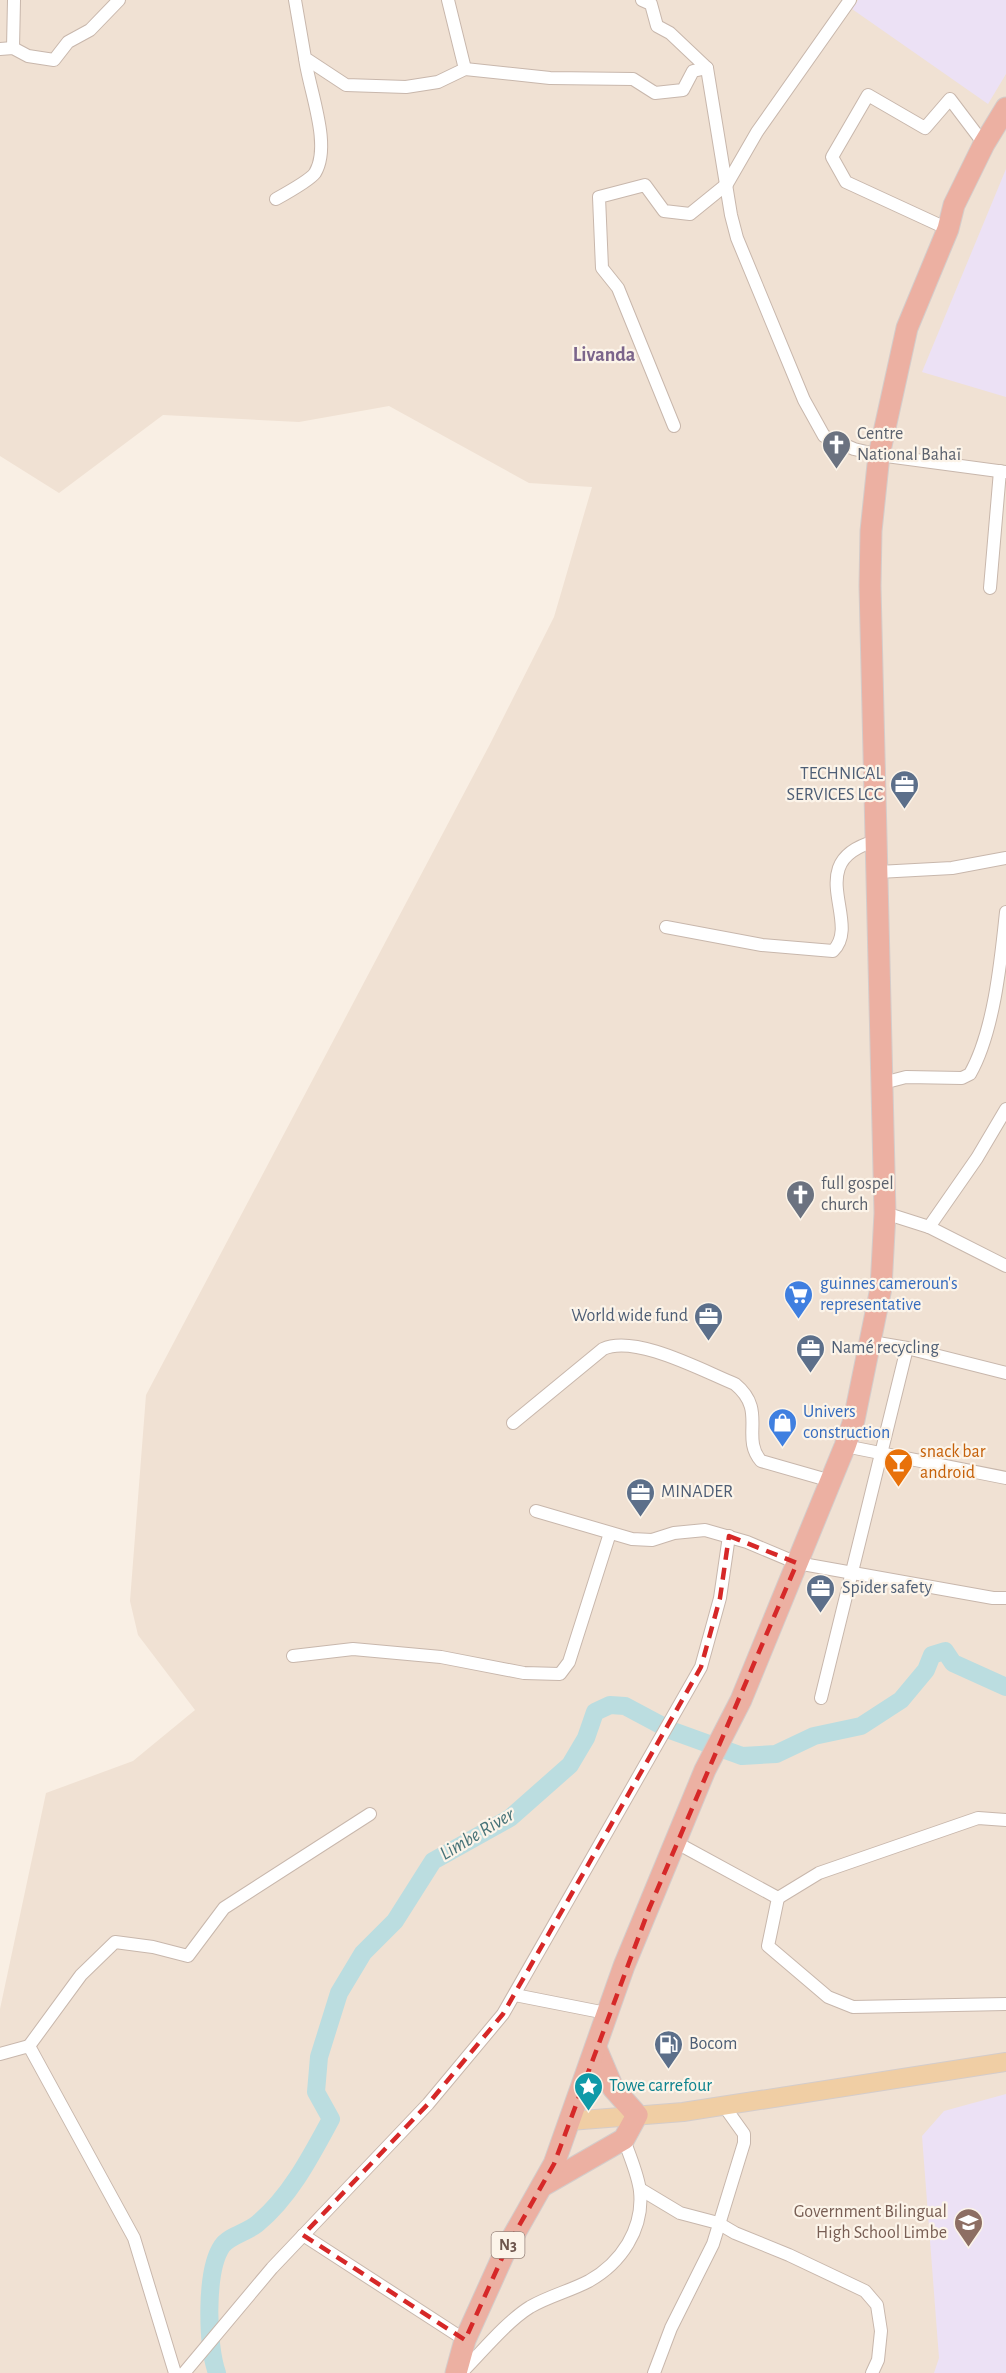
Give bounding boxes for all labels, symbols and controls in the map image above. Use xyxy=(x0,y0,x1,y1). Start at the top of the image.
district label: Livanda xyxy=(573,345,636,365)
place label: Centre National Bahaï xyxy=(857,425,961,464)
church icon: Centre National Bahaï xyxy=(820,428,852,470)
place label: TECHNICAL SERVICES LCC xyxy=(787,765,884,804)
office icon: TECHNICAL SERVICES LCC xyxy=(888,768,920,810)
place label: full gospel church xyxy=(821,1175,894,1214)
church icon: full gospel church xyxy=(784,1178,816,1220)
place label: guinnes cameroun's representative xyxy=(820,1275,958,1314)
supermarket icon: guinnes cameroun's representative xyxy=(783,1278,815,1320)
office icon: World wide fund xyxy=(693,1300,725,1342)
place label: World wide fund xyxy=(571,1307,688,1325)
office icon: Namé recycling xyxy=(794,1332,826,1374)
place label: Namé recycling xyxy=(831,1339,939,1357)
place label: Univers construction xyxy=(803,1403,890,1442)
shop icon: Univers construction xyxy=(766,1406,798,1448)
place label: snack bar android xyxy=(920,1443,986,1482)
bar icon: snack bar android xyxy=(883,1446,915,1488)
office icon: MINADER xyxy=(624,1476,656,1518)
place label: MINADER xyxy=(661,1483,733,1501)
office icon: Spider safety xyxy=(805,1572,837,1614)
place label: Spider safety xyxy=(842,1579,932,1597)
water label: Limbe River xyxy=(436,1804,518,1864)
fuel station icon: Bocom xyxy=(652,2028,684,2070)
place label: Bocom xyxy=(689,2035,737,2053)
place icon: Towe carrefour xyxy=(572,2070,604,2112)
place label: Towe carrefour xyxy=(609,2077,712,2095)
place label: Government Bilingual High School Limbe xyxy=(794,2203,947,2242)
school or university icon: Government Bilingual High School Limbe xyxy=(952,2206,984,2248)
road number: N3 xyxy=(492,2232,524,2258)

